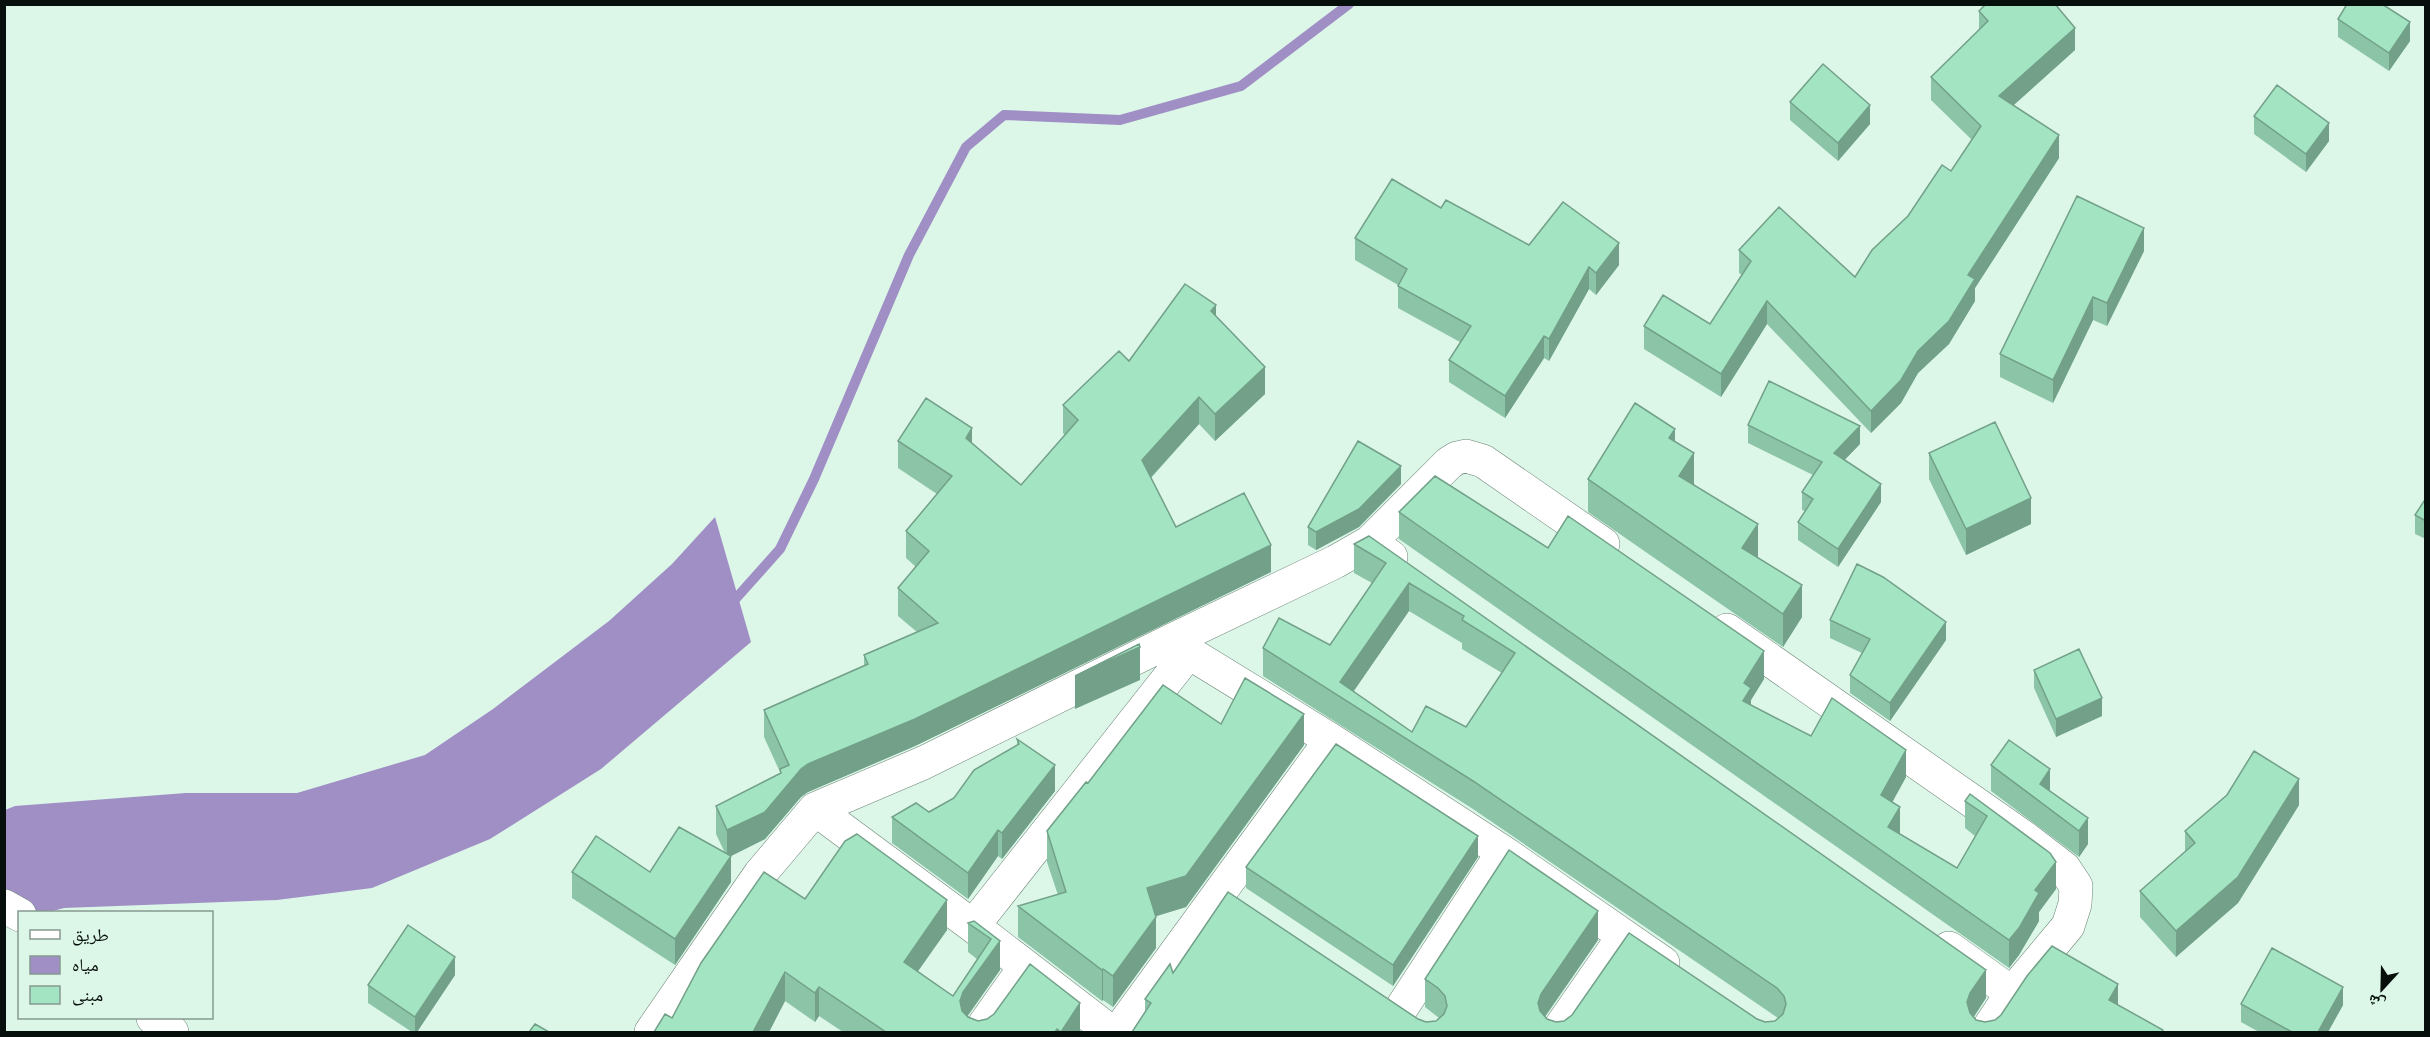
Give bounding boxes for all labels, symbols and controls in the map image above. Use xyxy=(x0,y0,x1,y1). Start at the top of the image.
legend xyxy=(18,911,213,1019)
text: طريق xyxy=(72,924,109,946)
text: مياه xyxy=(72,954,99,975)
north arrow xyxy=(2352,959,2412,1019)
text: مبنى xyxy=(72,984,103,1006)
text: ش xyxy=(2365,990,2388,1014)

